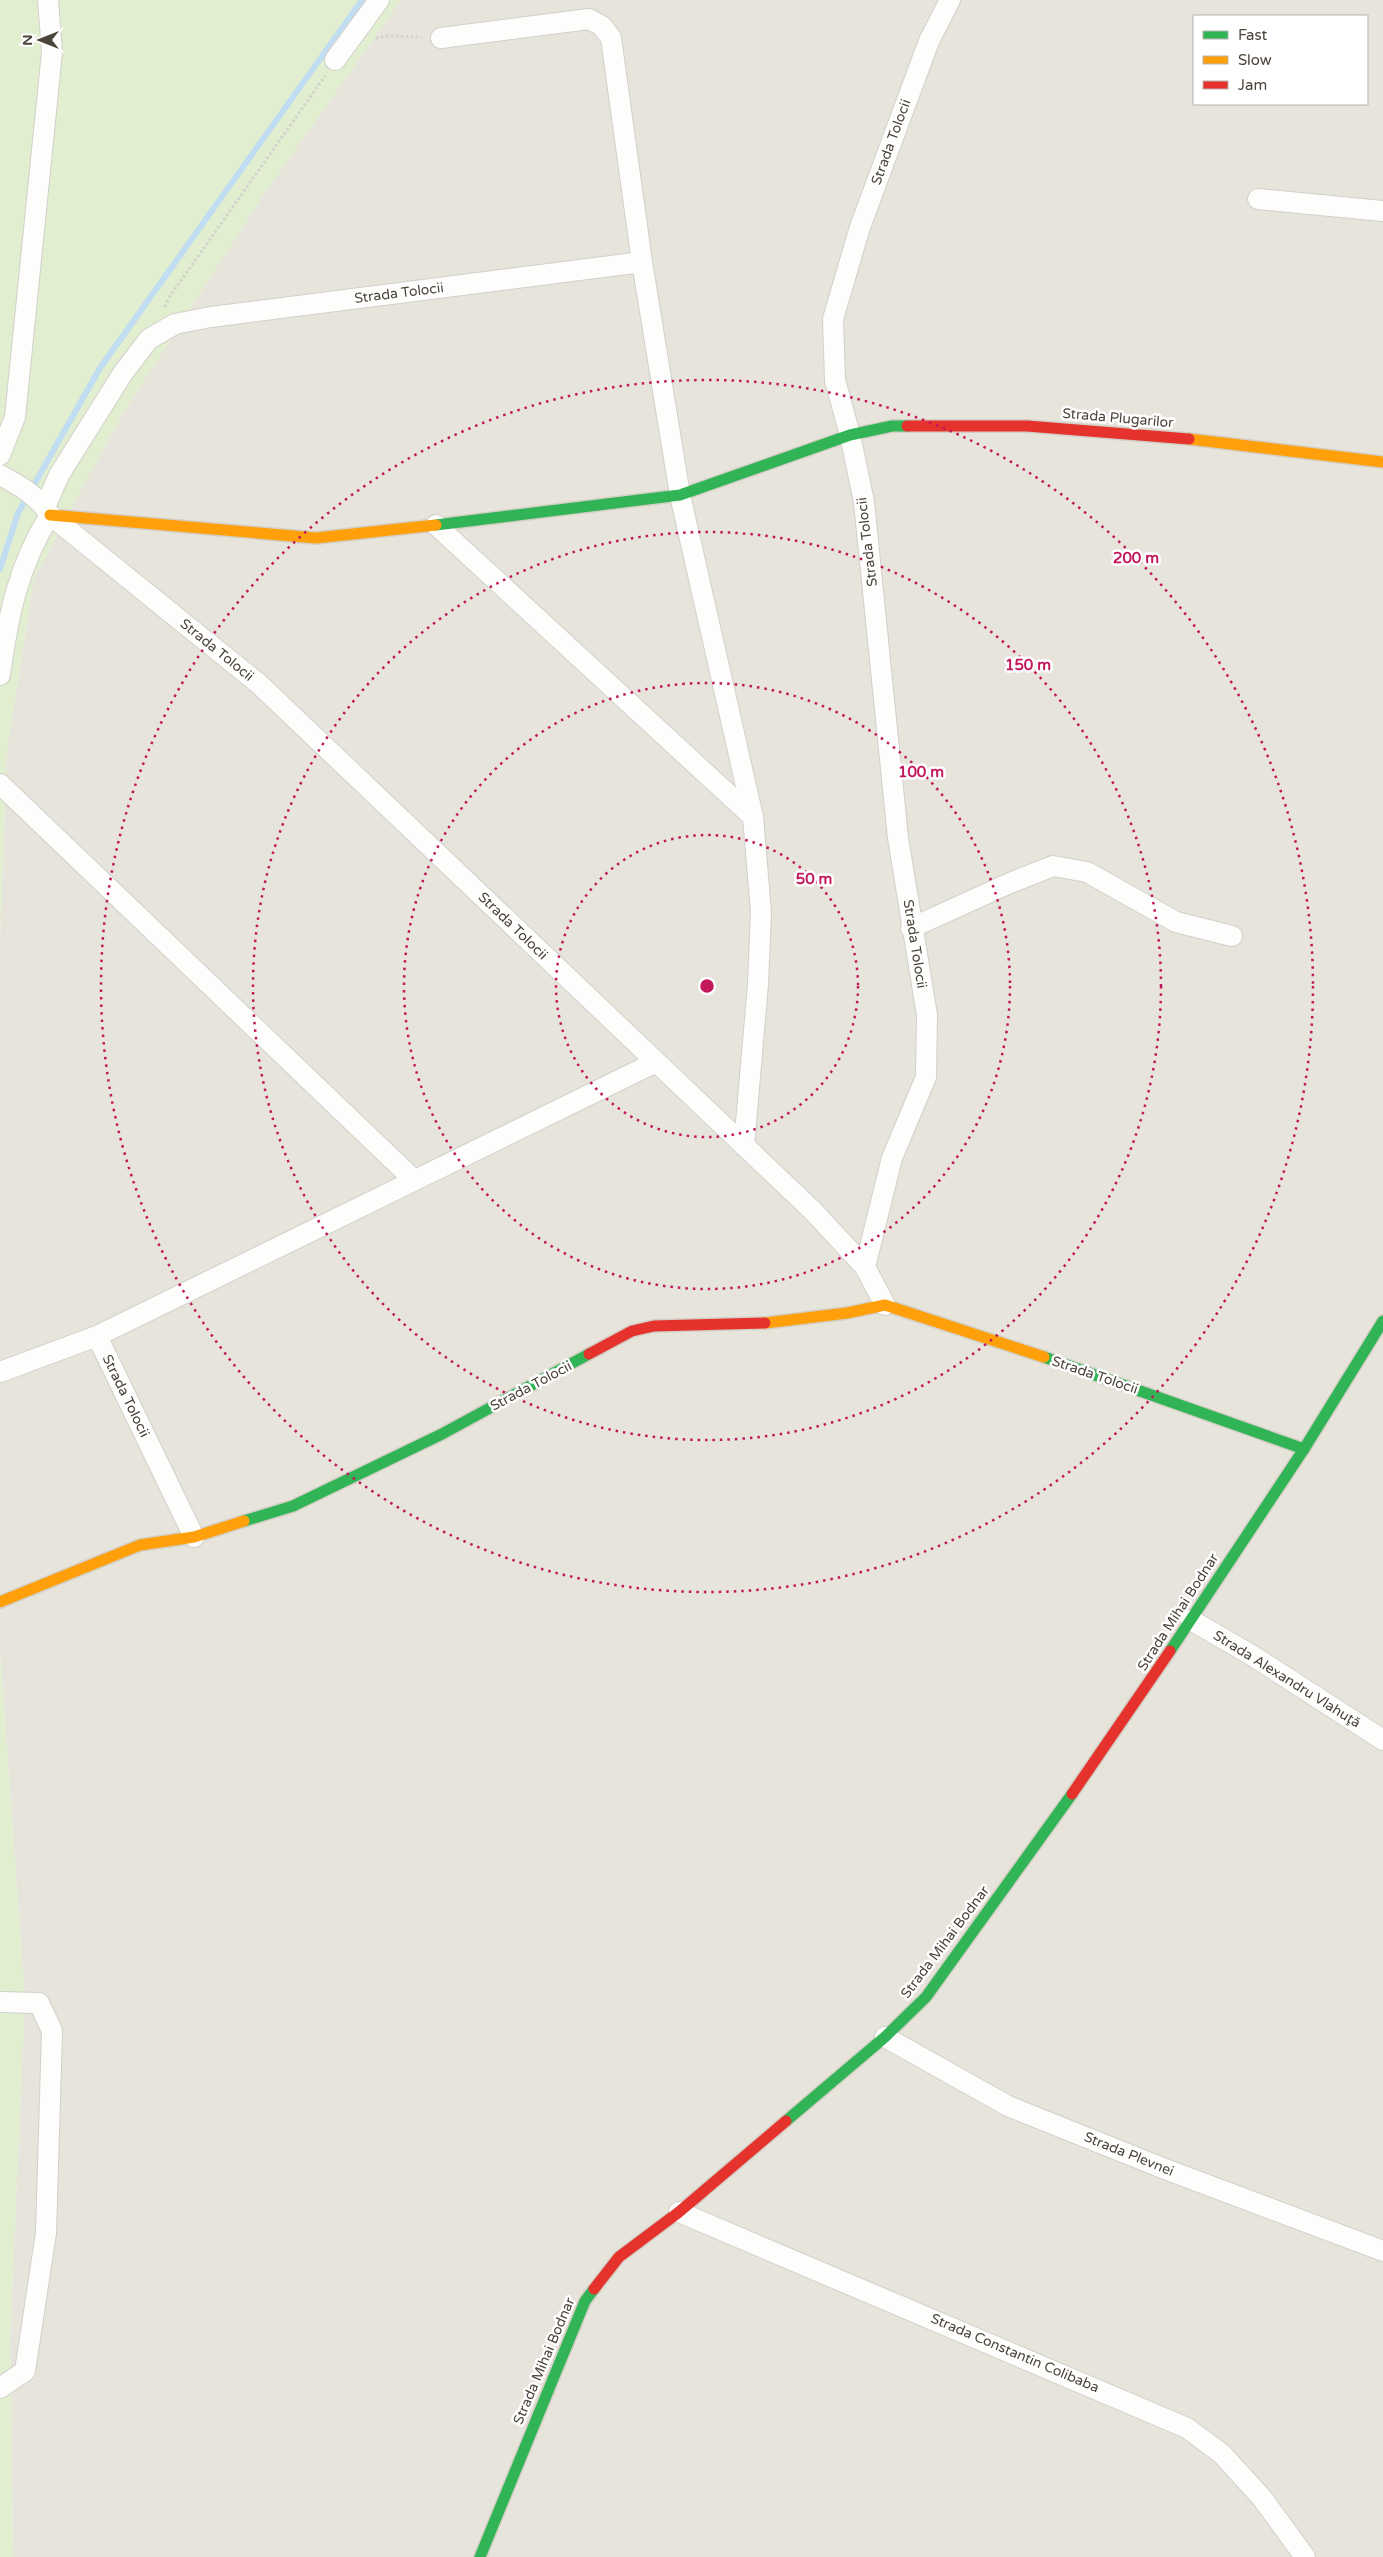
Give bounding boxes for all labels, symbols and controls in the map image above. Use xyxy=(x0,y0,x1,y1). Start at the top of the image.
north arrow xyxy=(15,15,65,65)
legend xyxy=(1193,15,1368,105)
text: Fast xyxy=(1238,26,1268,44)
text: N xyxy=(19,34,36,46)
text: Slow xyxy=(1238,51,1272,69)
text: Jam xyxy=(1238,76,1267,94)
street label: Strada Tolocii xyxy=(868,97,914,187)
street label: Strada Tolocii xyxy=(353,279,445,307)
street label: Strada Plugarilor xyxy=(1062,405,1175,431)
street label: Strada Tolocii xyxy=(853,496,881,588)
text: 200 m xyxy=(1113,549,1159,567)
street label: Strada Tolocii xyxy=(177,615,257,685)
text: 150 m xyxy=(1005,656,1051,674)
text: 100 m xyxy=(898,763,944,781)
text: 50 m xyxy=(796,870,832,888)
street label: Strada Tolocii xyxy=(475,889,551,963)
street label: Strada Tolocii xyxy=(900,898,930,990)
centre of rings xyxy=(698,977,716,995)
street label: Strada Tolocii xyxy=(99,1352,153,1440)
street label: Strada Tolocii xyxy=(1050,1352,1140,1398)
street label: Strada Tolocii xyxy=(487,1357,575,1415)
street label: Strada Mihai Bodnar xyxy=(1134,1550,1223,1674)
street label: Strada Alexandru Vlahuţă xyxy=(1210,1627,1364,1731)
street label: Strada Mihai Bodnar xyxy=(897,1882,993,2002)
street label: Strada Plevnei xyxy=(1082,2128,1176,2180)
street label: Strada Mihai Bodnar xyxy=(510,2294,579,2427)
street label: Strada Constantin Colibaba xyxy=(928,2310,1102,2396)

